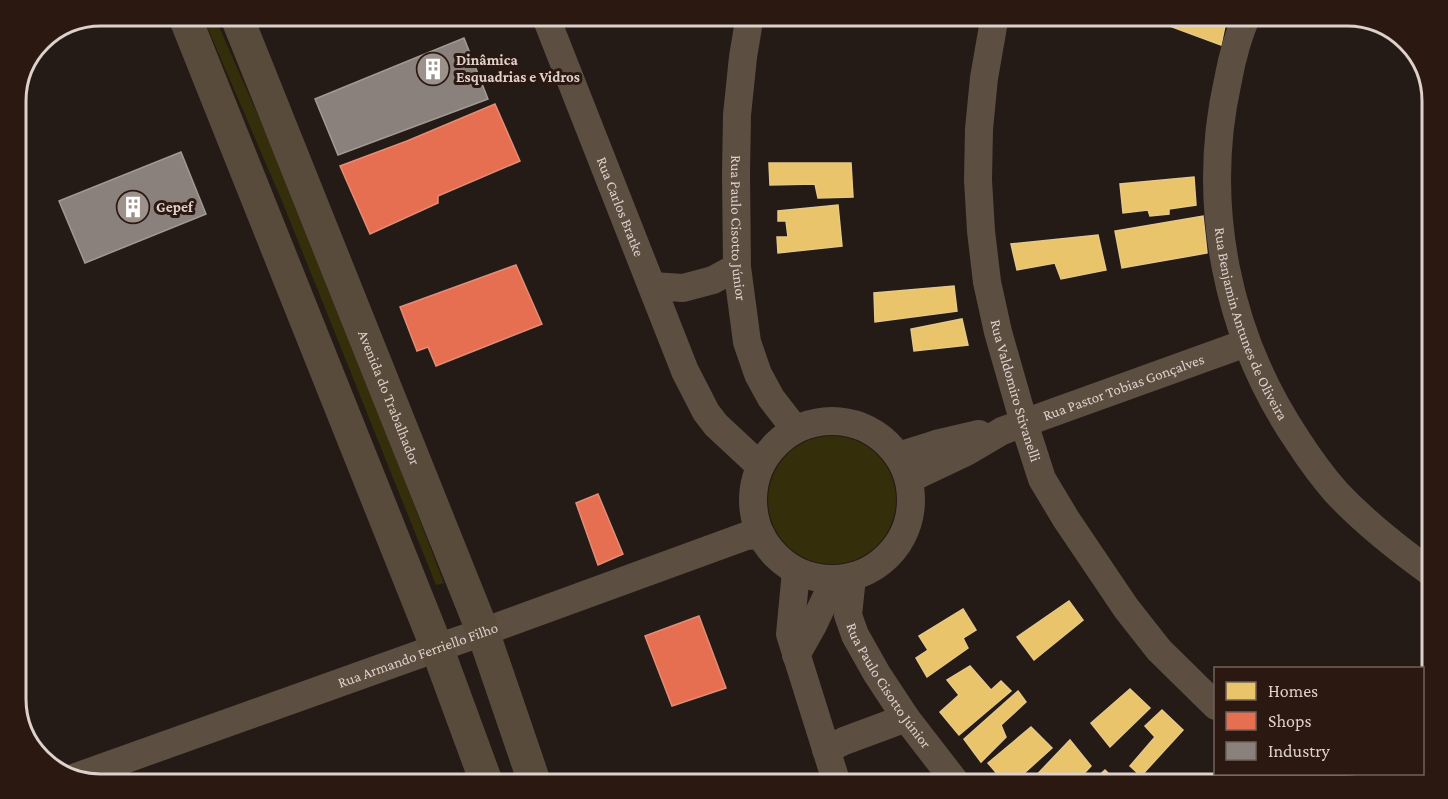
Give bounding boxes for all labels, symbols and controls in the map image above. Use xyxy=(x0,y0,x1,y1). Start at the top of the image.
building icon: Dinâmica Esquadrias e Vidros xyxy=(415,51,451,87)
place label: Dinâmica Esquadrias e Vidros xyxy=(456,52,580,85)
street label: Rua Carlos Bratke xyxy=(594,155,647,259)
street label: Rua Paulo Cisotto Júnior xyxy=(728,155,750,302)
building icon: Gepef xyxy=(115,189,151,225)
place label: Gepef xyxy=(156,199,194,215)
street label: Rua Benjamin Antunes de Oliveira xyxy=(1212,226,1291,423)
street label: Rua Valdomiro Stivanelli xyxy=(987,318,1044,464)
street label: Avenida do Trabalhador xyxy=(355,328,424,468)
street label: Rua Pastor Tobias Gonçalves xyxy=(1041,351,1206,424)
street label: Rua Armando Ferriello Filho xyxy=(336,619,500,691)
street label: Rua Paulo Cisotto Júnior xyxy=(843,621,935,752)
legend xyxy=(1214,667,1424,775)
text: Homes xyxy=(1268,681,1318,701)
text: Shops xyxy=(1268,711,1312,731)
text: Industry xyxy=(1268,741,1331,761)

